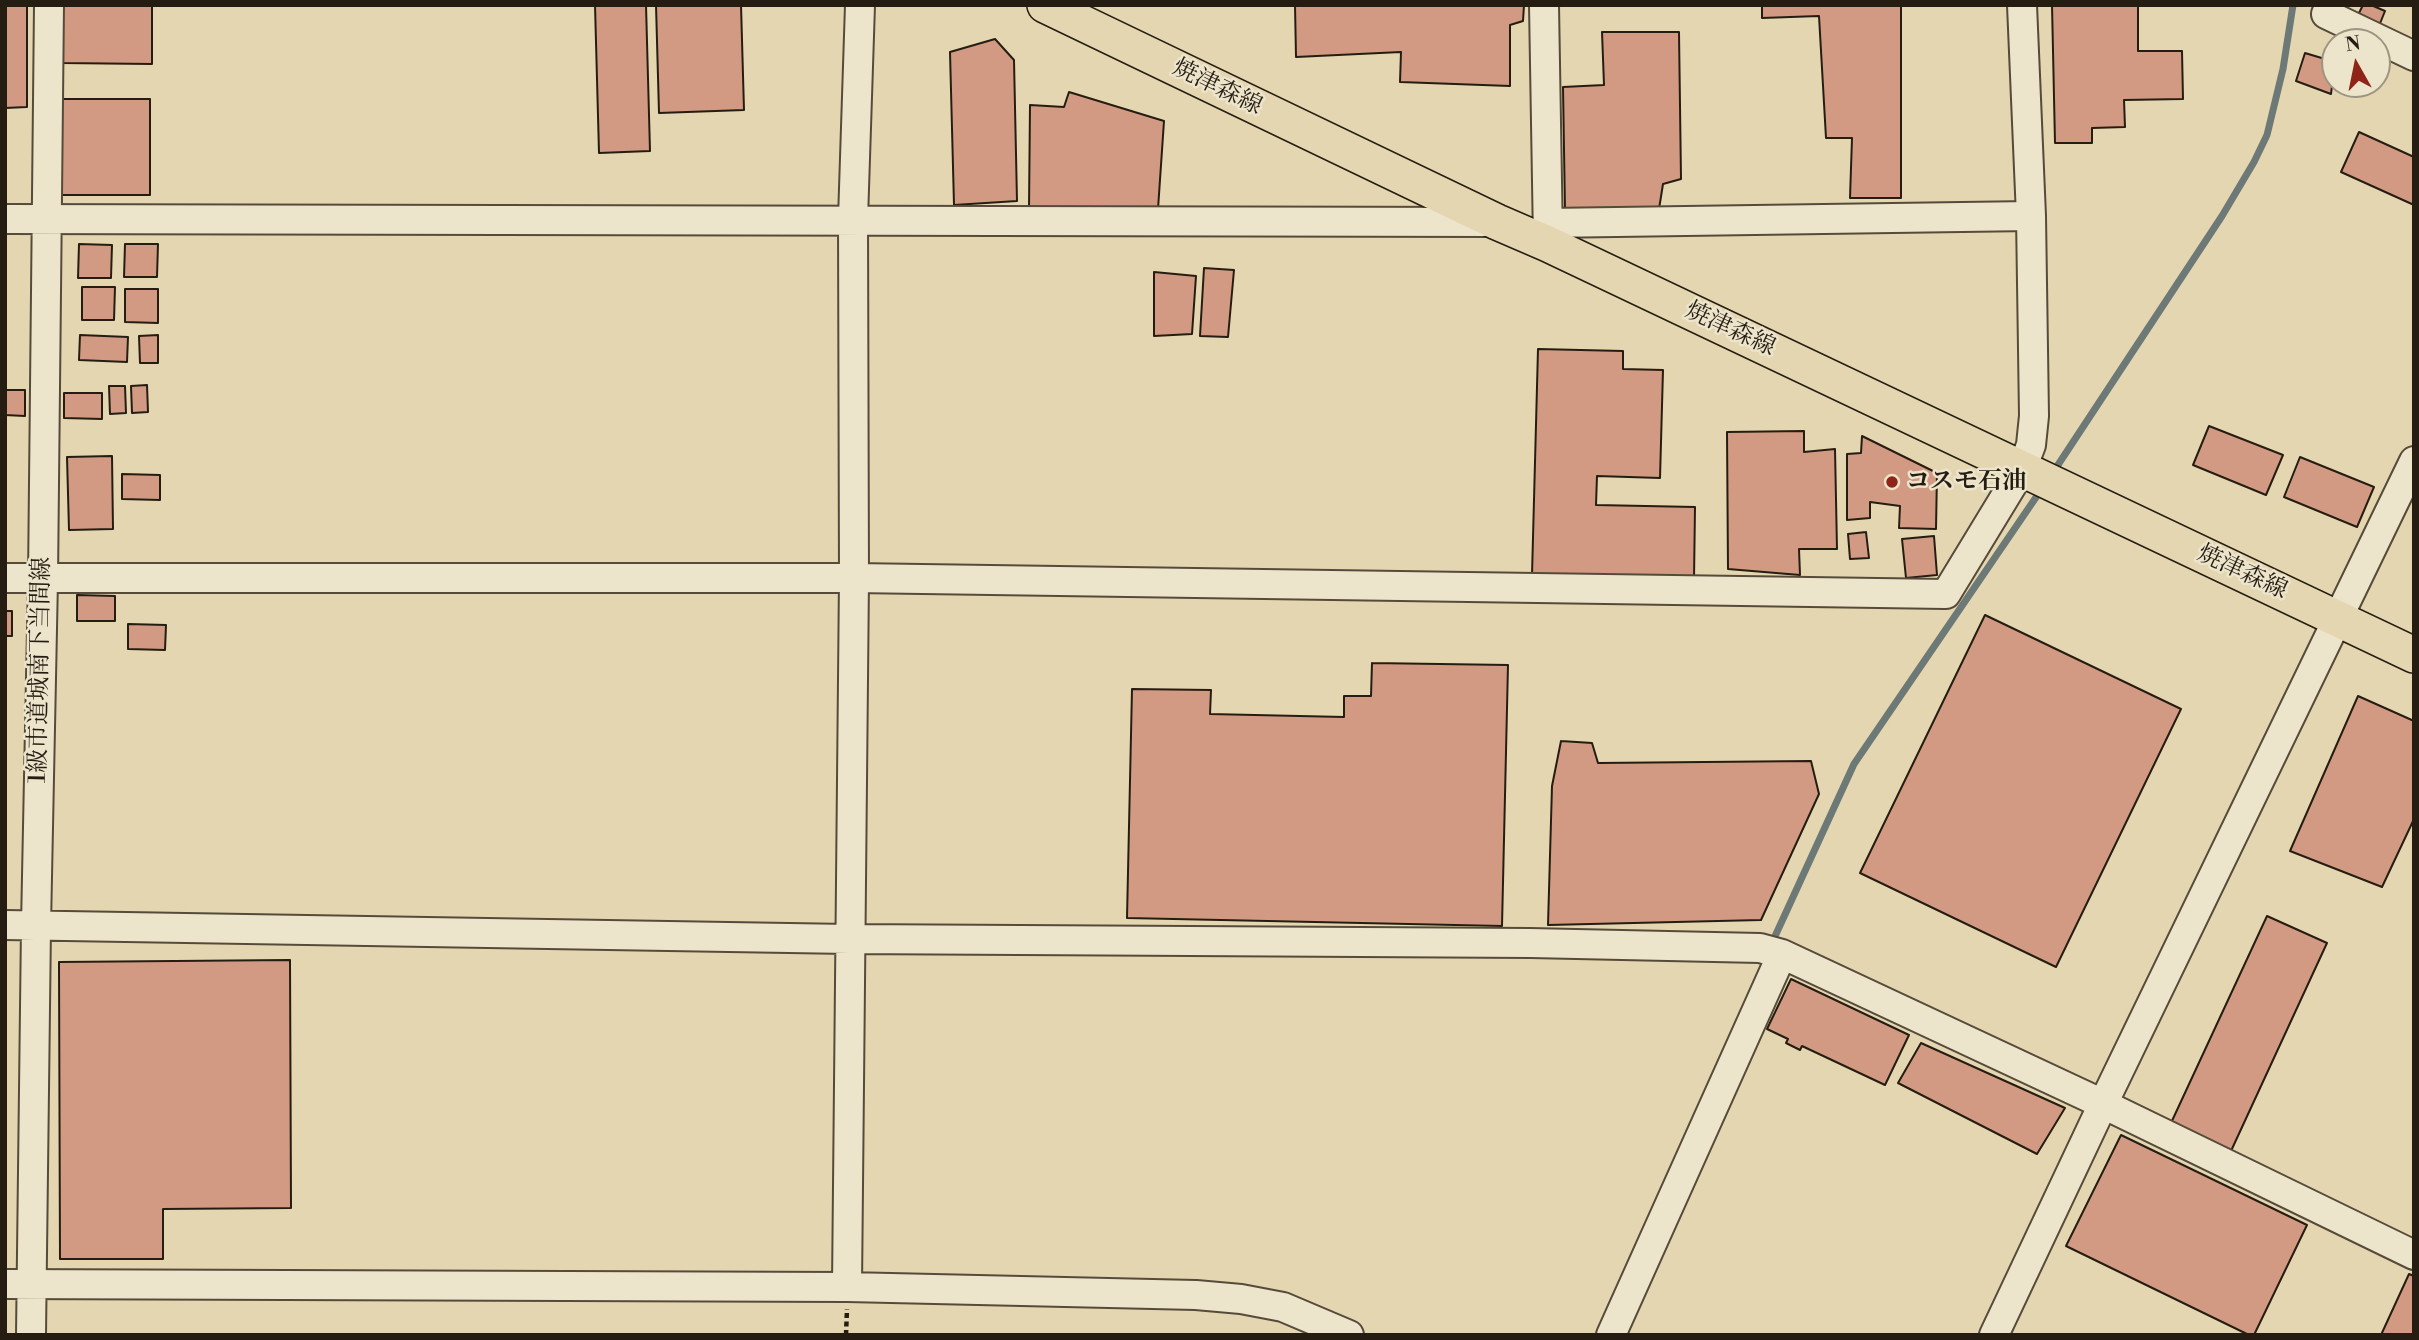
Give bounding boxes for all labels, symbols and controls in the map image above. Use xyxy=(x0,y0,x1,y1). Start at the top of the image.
north arrow xyxy=(2321,28,2391,98)
text: N xyxy=(2344,31,2362,57)
street label: 焼津森線 xyxy=(1168,54,1266,122)
street label: 焼津森線 xyxy=(1680,297,1780,363)
place label: コスモ石油 xyxy=(1906,468,2026,496)
marker: コスモ石油 xyxy=(1884,474,1900,490)
street label: 焼津森線 xyxy=(2192,540,2292,606)
street label: 1級市道城南下当間線 xyxy=(25,557,57,783)

